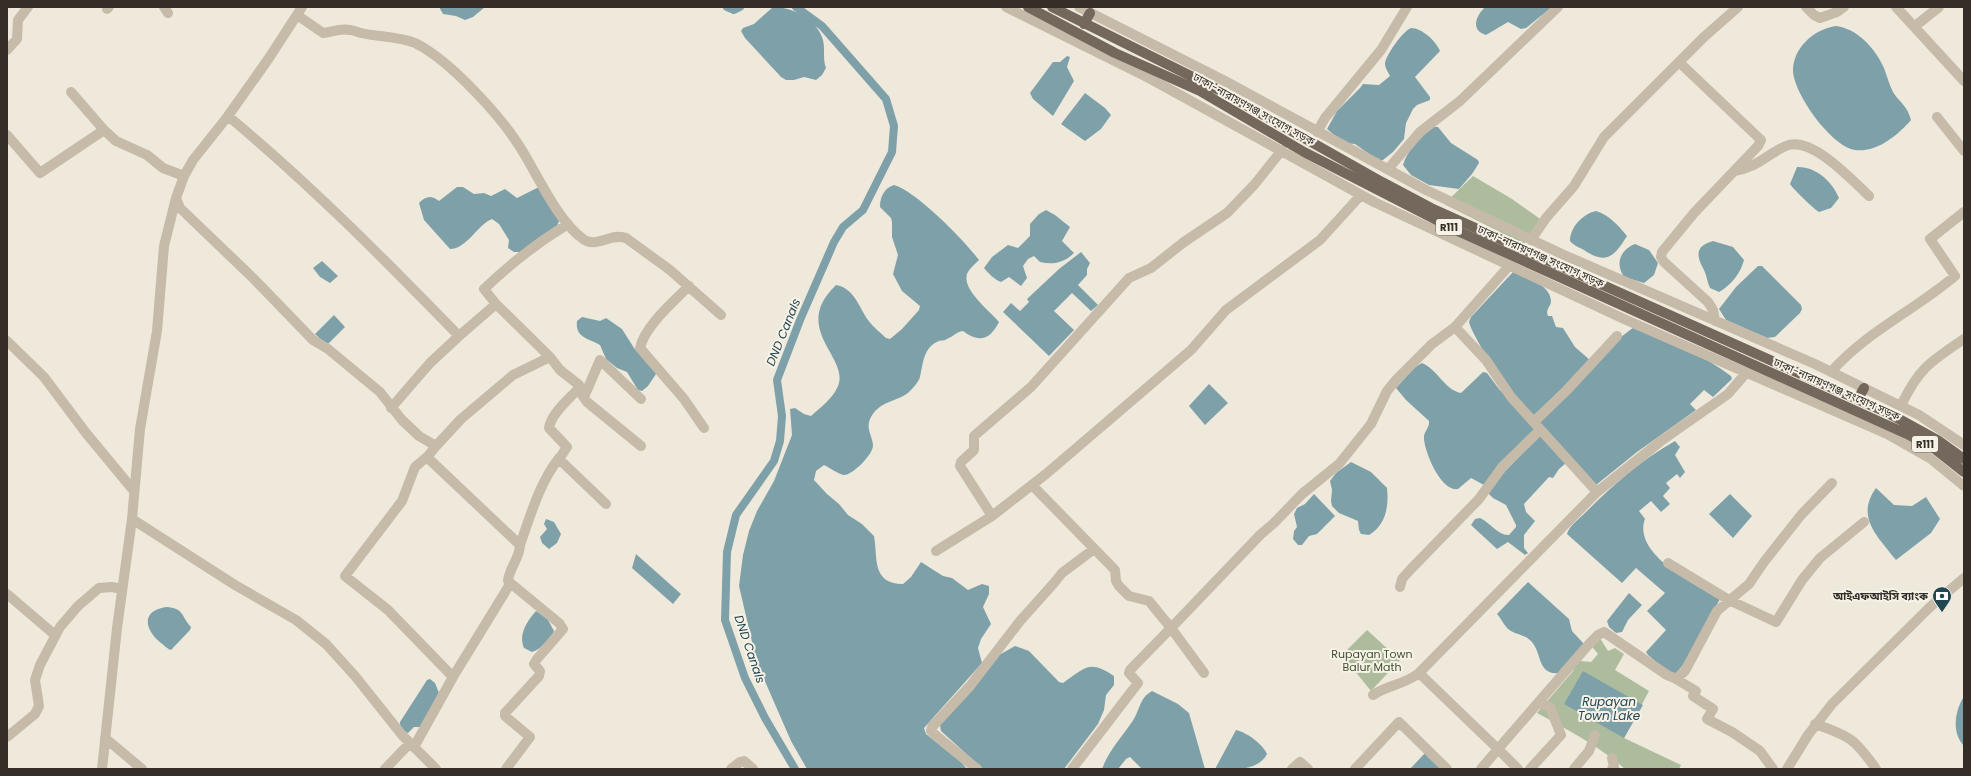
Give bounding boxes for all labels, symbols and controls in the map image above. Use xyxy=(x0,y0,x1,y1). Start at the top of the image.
street label: ঢাকা-নারায়ণগঞ্জ সংযোগ সড়ক xyxy=(1189,68,1318,149)
road number: R111 xyxy=(1436,219,1462,235)
street label: ঢাকা-নারায়ণগঞ্জ সংযোগ সড়ক xyxy=(1474,220,1607,291)
water label: DND Canals xyxy=(762,296,804,368)
street label: ঢাকা-নারায়ণগঞ্জ সংযোগ সড়ক xyxy=(1770,353,1903,424)
road number: R111 xyxy=(1912,436,1938,452)
bank icon: আইএফআইসি ব্যাংক xyxy=(1931,585,1953,613)
place label: আইএফআইসি ব্যাংক xyxy=(1832,588,1929,604)
water label: DND Canals xyxy=(730,612,770,686)
park label: Rupayan Town Balur Math xyxy=(1331,646,1413,675)
water label: Rupayan Town Lake xyxy=(1578,693,1641,724)

